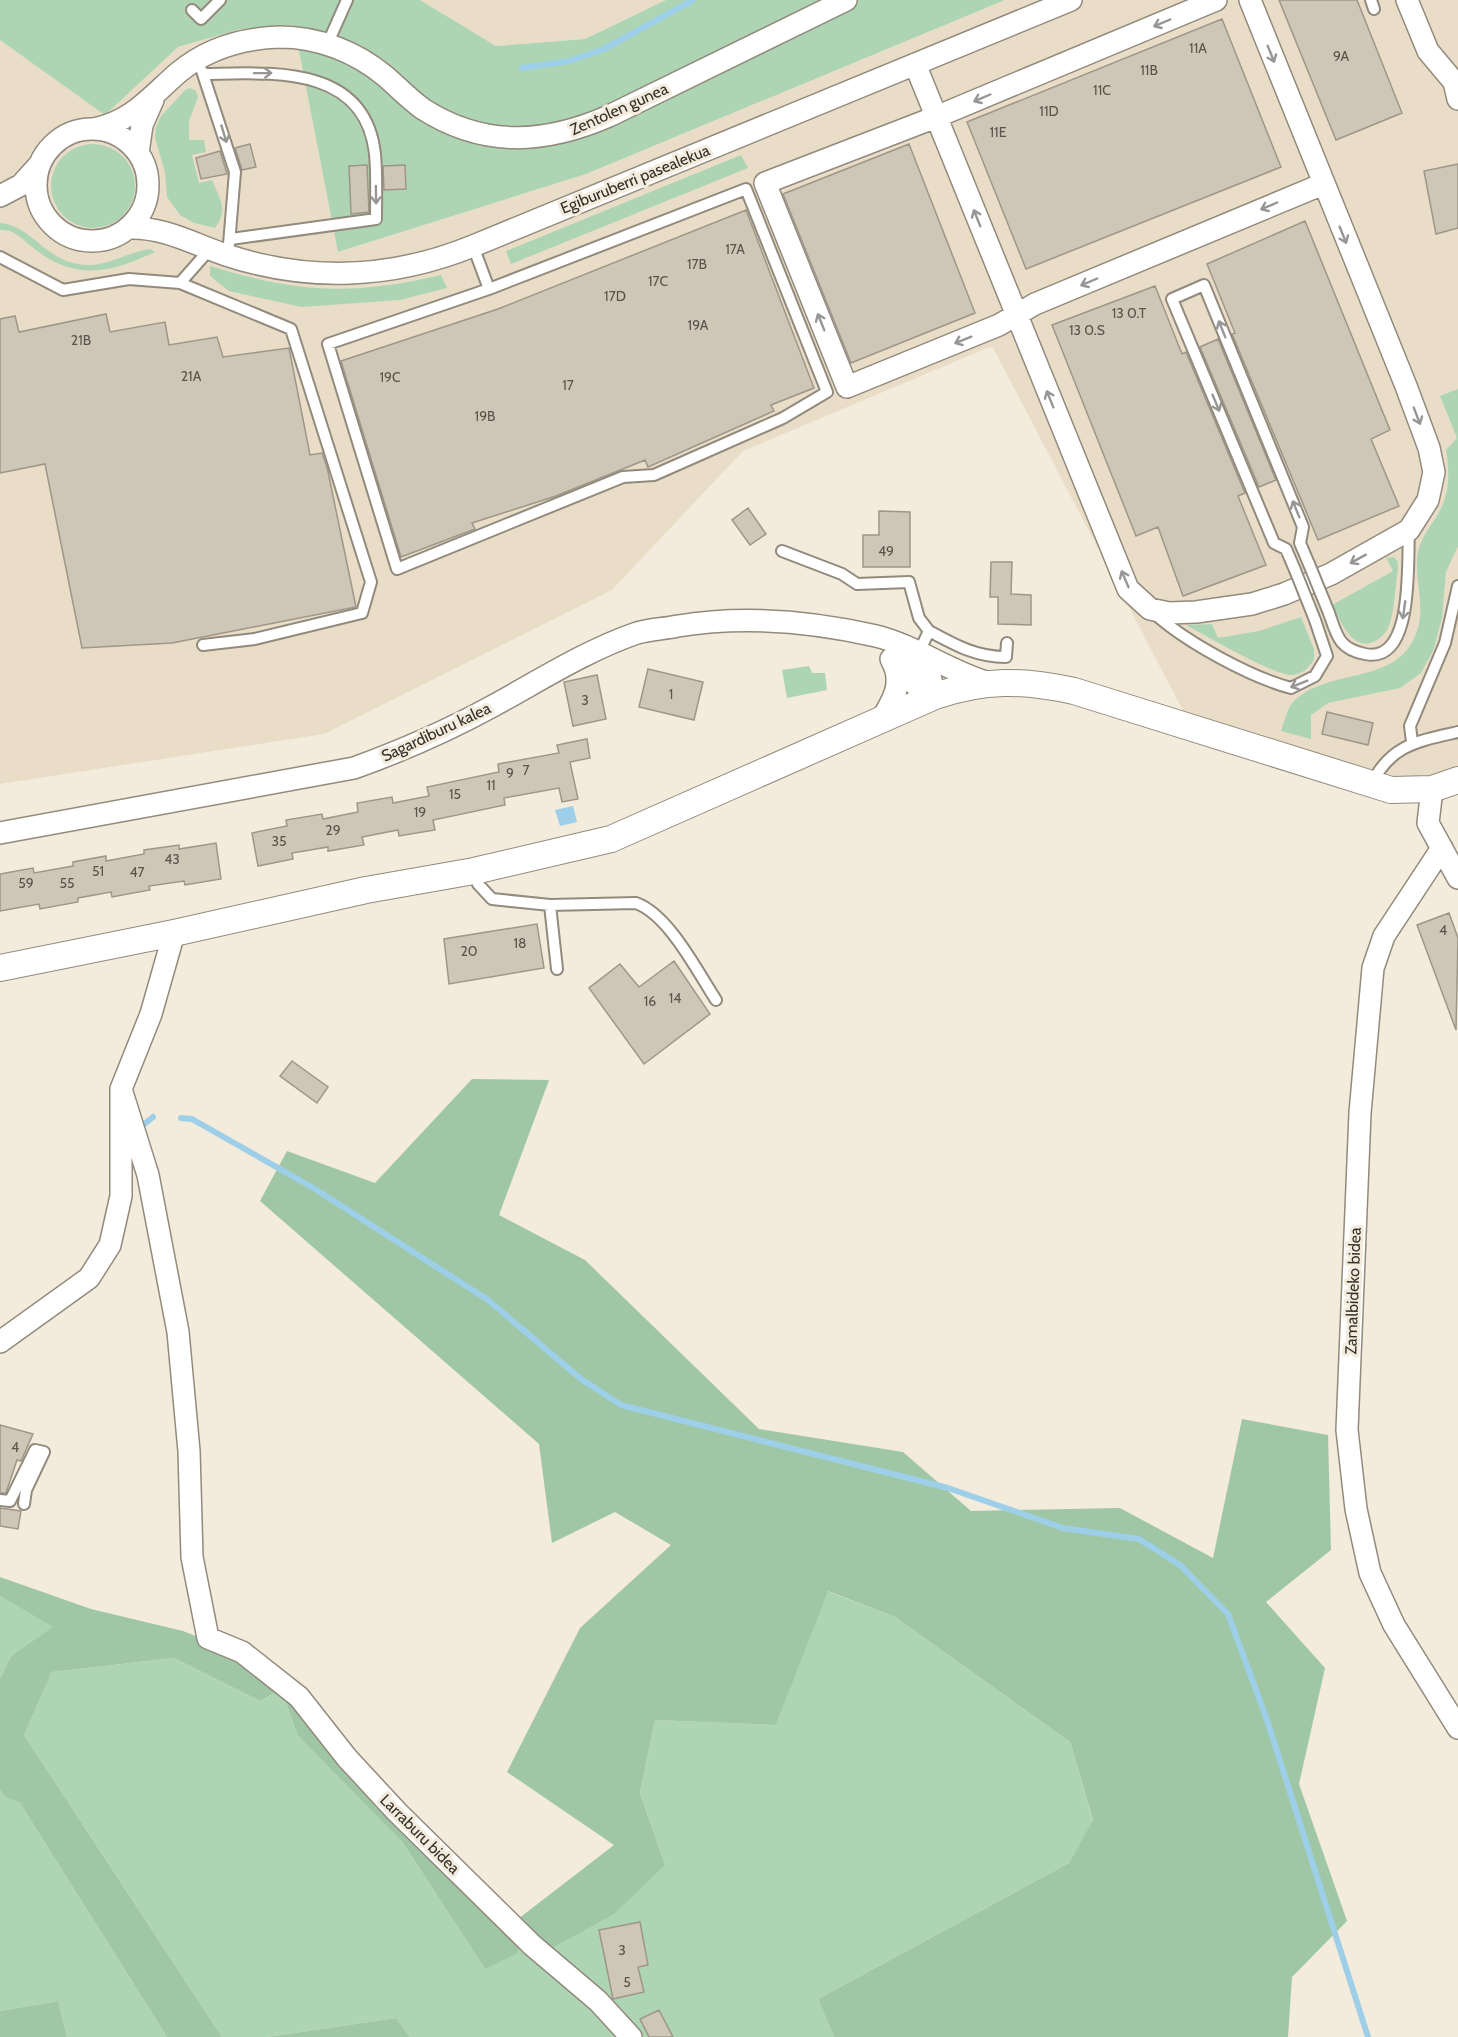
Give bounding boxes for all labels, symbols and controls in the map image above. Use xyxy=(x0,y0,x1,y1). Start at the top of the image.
one-way arrow xyxy=(1154,18,1172,29)
house number: 11A xyxy=(1189,39,1207,57)
one-way arrow xyxy=(1266,45,1277,63)
house number: 9A xyxy=(1333,47,1349,65)
house number: 11B xyxy=(1140,61,1158,79)
one-way arrow xyxy=(253,68,273,79)
street label: Zentolen gunea xyxy=(567,79,671,139)
house number: 11C xyxy=(1093,81,1111,99)
one-way arrow xyxy=(974,93,992,104)
house number: 11D xyxy=(1039,102,1059,120)
house number: 11E xyxy=(990,123,1007,141)
one-way arrow xyxy=(219,124,230,143)
street label: Egiburuberri pasealekua xyxy=(558,140,713,218)
one-way arrow xyxy=(370,185,382,205)
one-way arrow xyxy=(1260,201,1278,213)
one-way arrow xyxy=(971,210,982,228)
one-way arrow xyxy=(1339,226,1350,244)
house number: 17A xyxy=(725,240,745,258)
house number: 17B xyxy=(687,255,707,273)
house number: 17C xyxy=(648,272,668,290)
one-way arrow xyxy=(1080,277,1098,288)
house number: 17D xyxy=(604,287,626,305)
house number: 13 0.T xyxy=(1112,304,1147,322)
one-way arrow xyxy=(815,313,826,332)
house number: 19A xyxy=(688,316,709,334)
one-way arrow xyxy=(1216,320,1227,339)
house number: 13 0.S xyxy=(1069,321,1105,339)
house number: 21B xyxy=(71,331,91,349)
one-way arrow xyxy=(955,335,973,346)
house number: 21A xyxy=(181,367,202,385)
house number: 19C xyxy=(379,368,401,386)
house number: 17 xyxy=(562,376,574,394)
one-way arrow xyxy=(1044,391,1055,409)
one-way arrow xyxy=(1211,394,1222,412)
one-way arrow xyxy=(1413,406,1424,425)
house number: 19B xyxy=(475,407,495,425)
one-way arrow xyxy=(1290,500,1301,519)
house number: 49 xyxy=(878,542,894,560)
one-way arrow xyxy=(1349,554,1367,565)
one-way arrow xyxy=(1119,571,1130,589)
one-way arrow xyxy=(1398,599,1409,619)
one-way arrow xyxy=(1290,679,1308,690)
house number: 1 xyxy=(669,685,673,703)
house number: 3 xyxy=(581,691,589,709)
street label: Sagardiburu kalea xyxy=(378,698,494,766)
house number: 7 xyxy=(522,761,530,779)
house number: 9 xyxy=(506,764,514,782)
house number: 11 xyxy=(486,776,496,794)
house number: 15 xyxy=(449,785,461,803)
house number: 19 xyxy=(414,803,426,821)
house number: 29 xyxy=(325,821,341,839)
house number: 35 xyxy=(271,832,287,850)
house number: 43 xyxy=(164,850,180,868)
house number: 51 xyxy=(92,862,104,880)
house number: 47 xyxy=(129,863,145,881)
house number: 59 xyxy=(18,874,34,892)
house number: 55 xyxy=(59,874,75,892)
house number: 4 xyxy=(1439,921,1447,939)
house number: 18 xyxy=(513,934,527,952)
house number: 20 xyxy=(460,942,478,960)
house number: 14 xyxy=(669,989,681,1007)
house number: 16 xyxy=(644,992,656,1010)
street label: Zamalbideko bidea xyxy=(1341,1227,1365,1355)
house number: 4 xyxy=(11,1438,19,1456)
street label: Larraburu bidea xyxy=(376,1790,464,1878)
house number: 3 xyxy=(618,1941,626,1959)
house number: 5 xyxy=(623,1973,631,1991)

